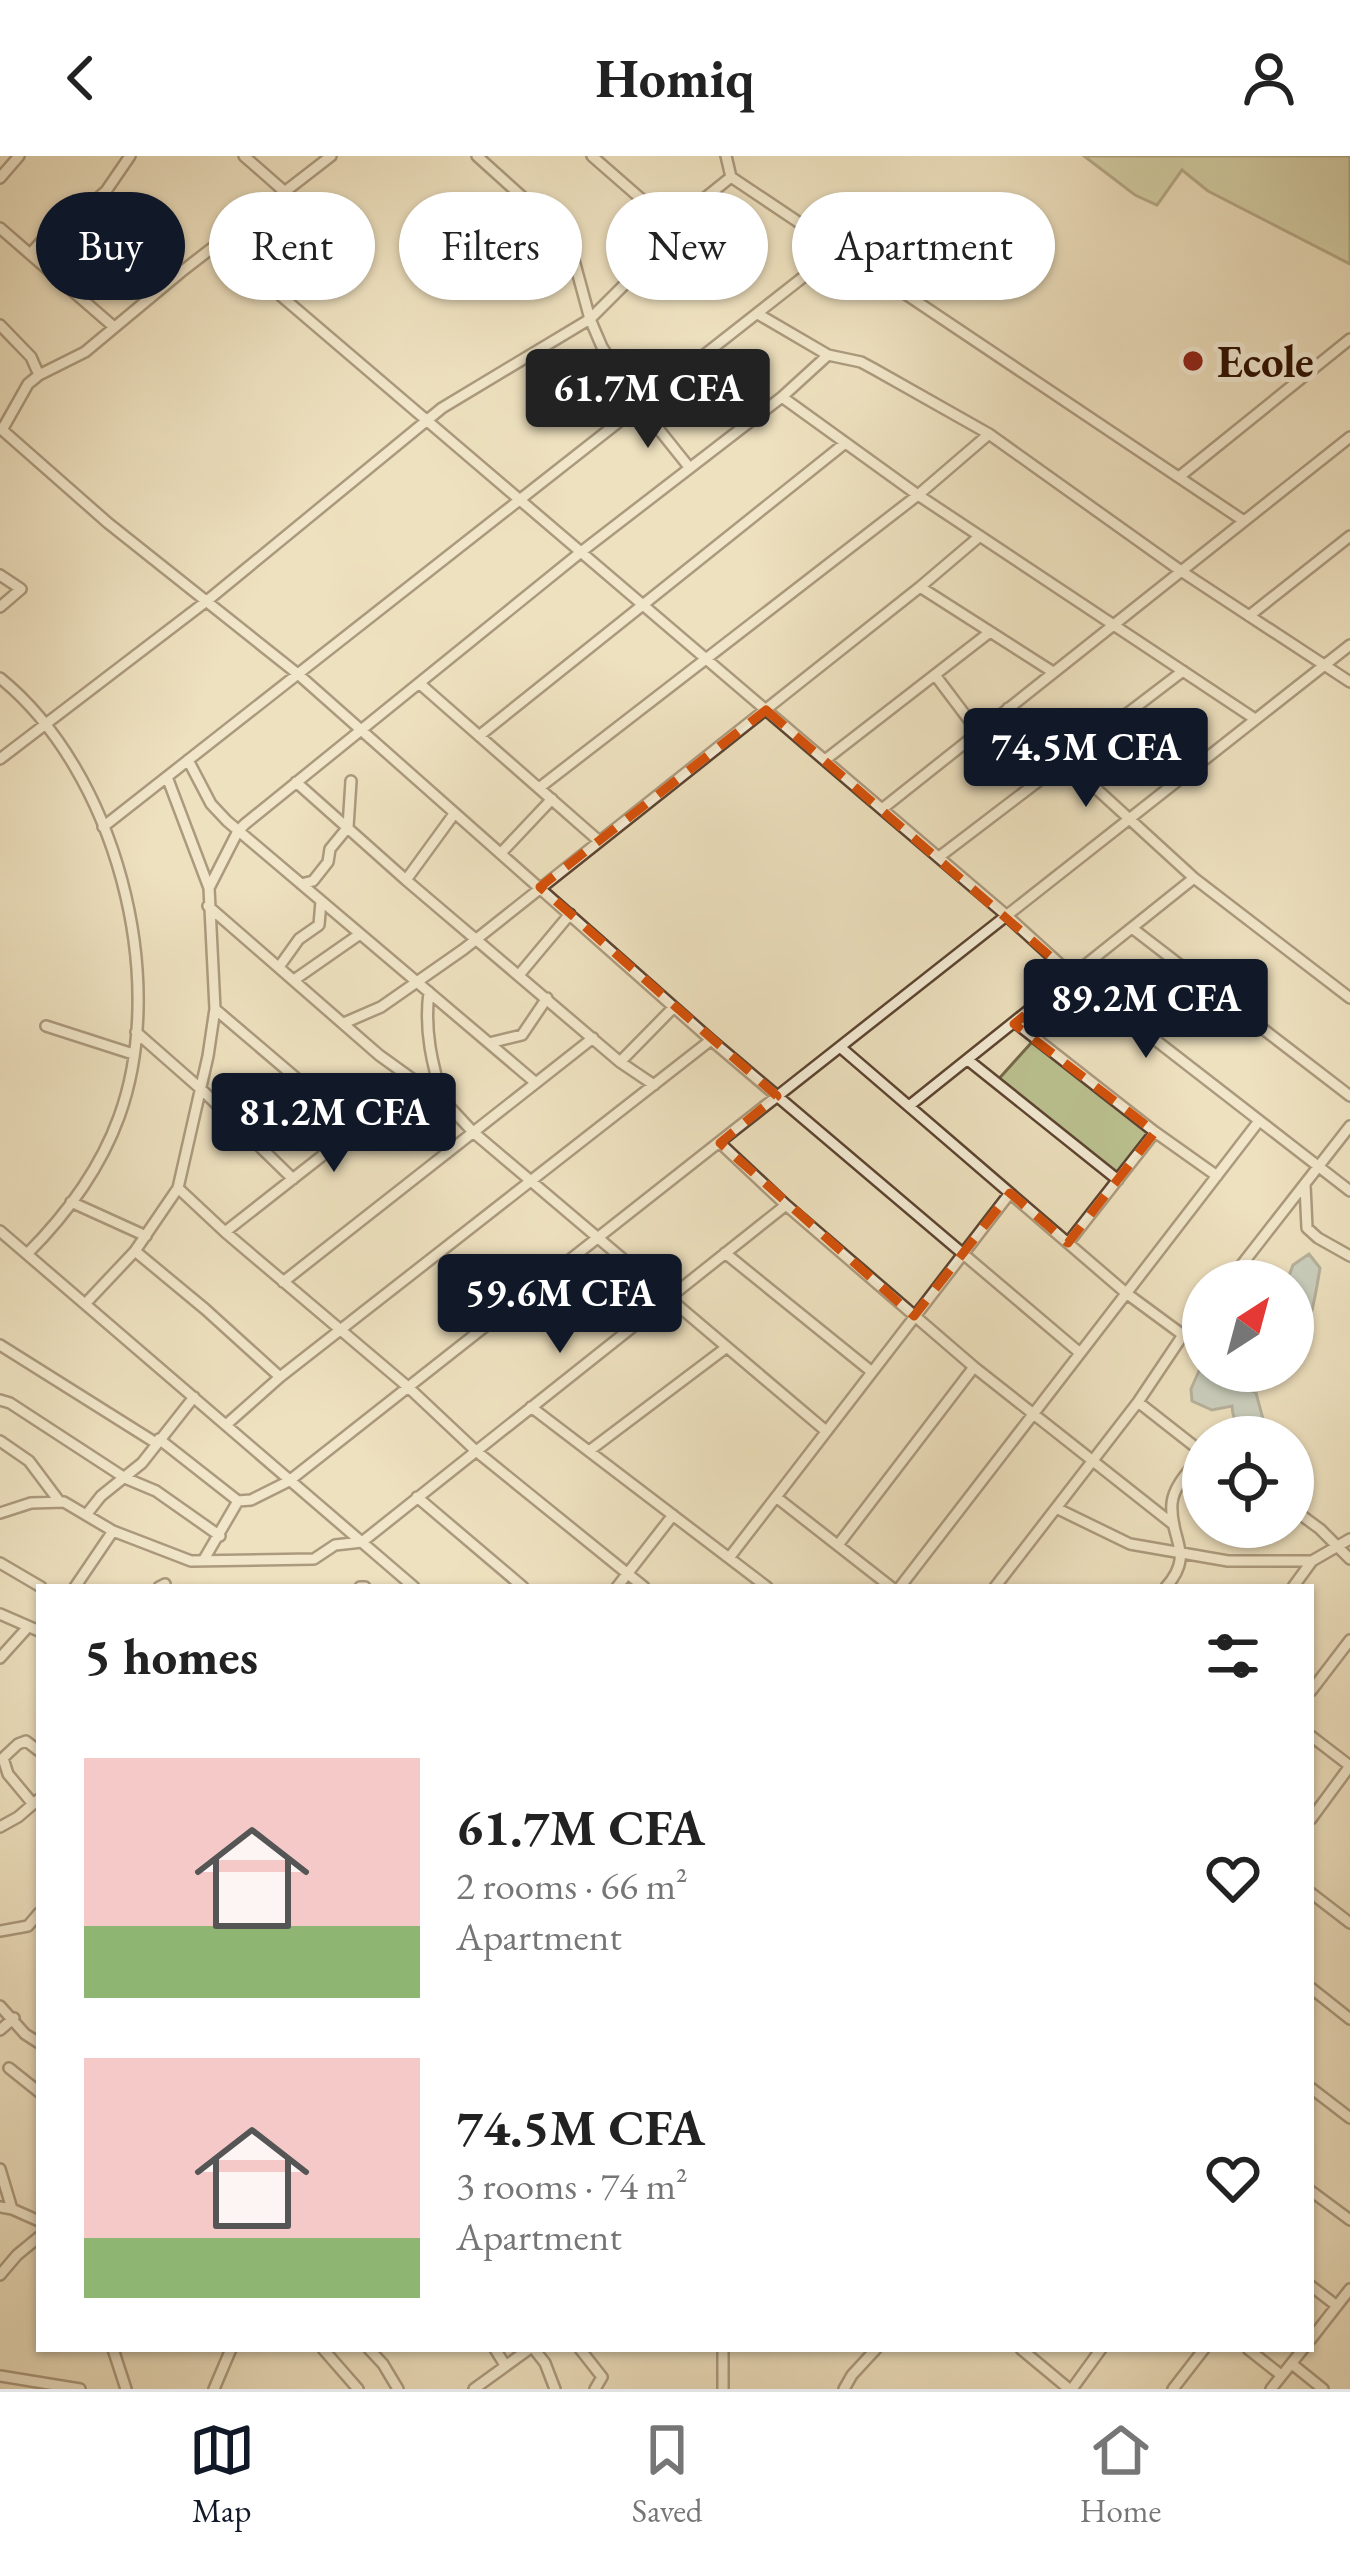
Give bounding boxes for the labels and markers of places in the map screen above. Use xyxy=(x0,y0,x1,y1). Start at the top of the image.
place label: Ecole xyxy=(1217,332,1314,390)
marker: Ecole xyxy=(1180,348,1206,374)
pin: 61.7M CFA xyxy=(511,349,785,451)
pin: 74.5M CFA xyxy=(949,708,1223,810)
pin: 89.2M CFA xyxy=(1009,959,1283,1061)
pin: 81.2M CFA xyxy=(197,1073,471,1175)
pin: 59.6M CFA xyxy=(423,1254,697,1356)

